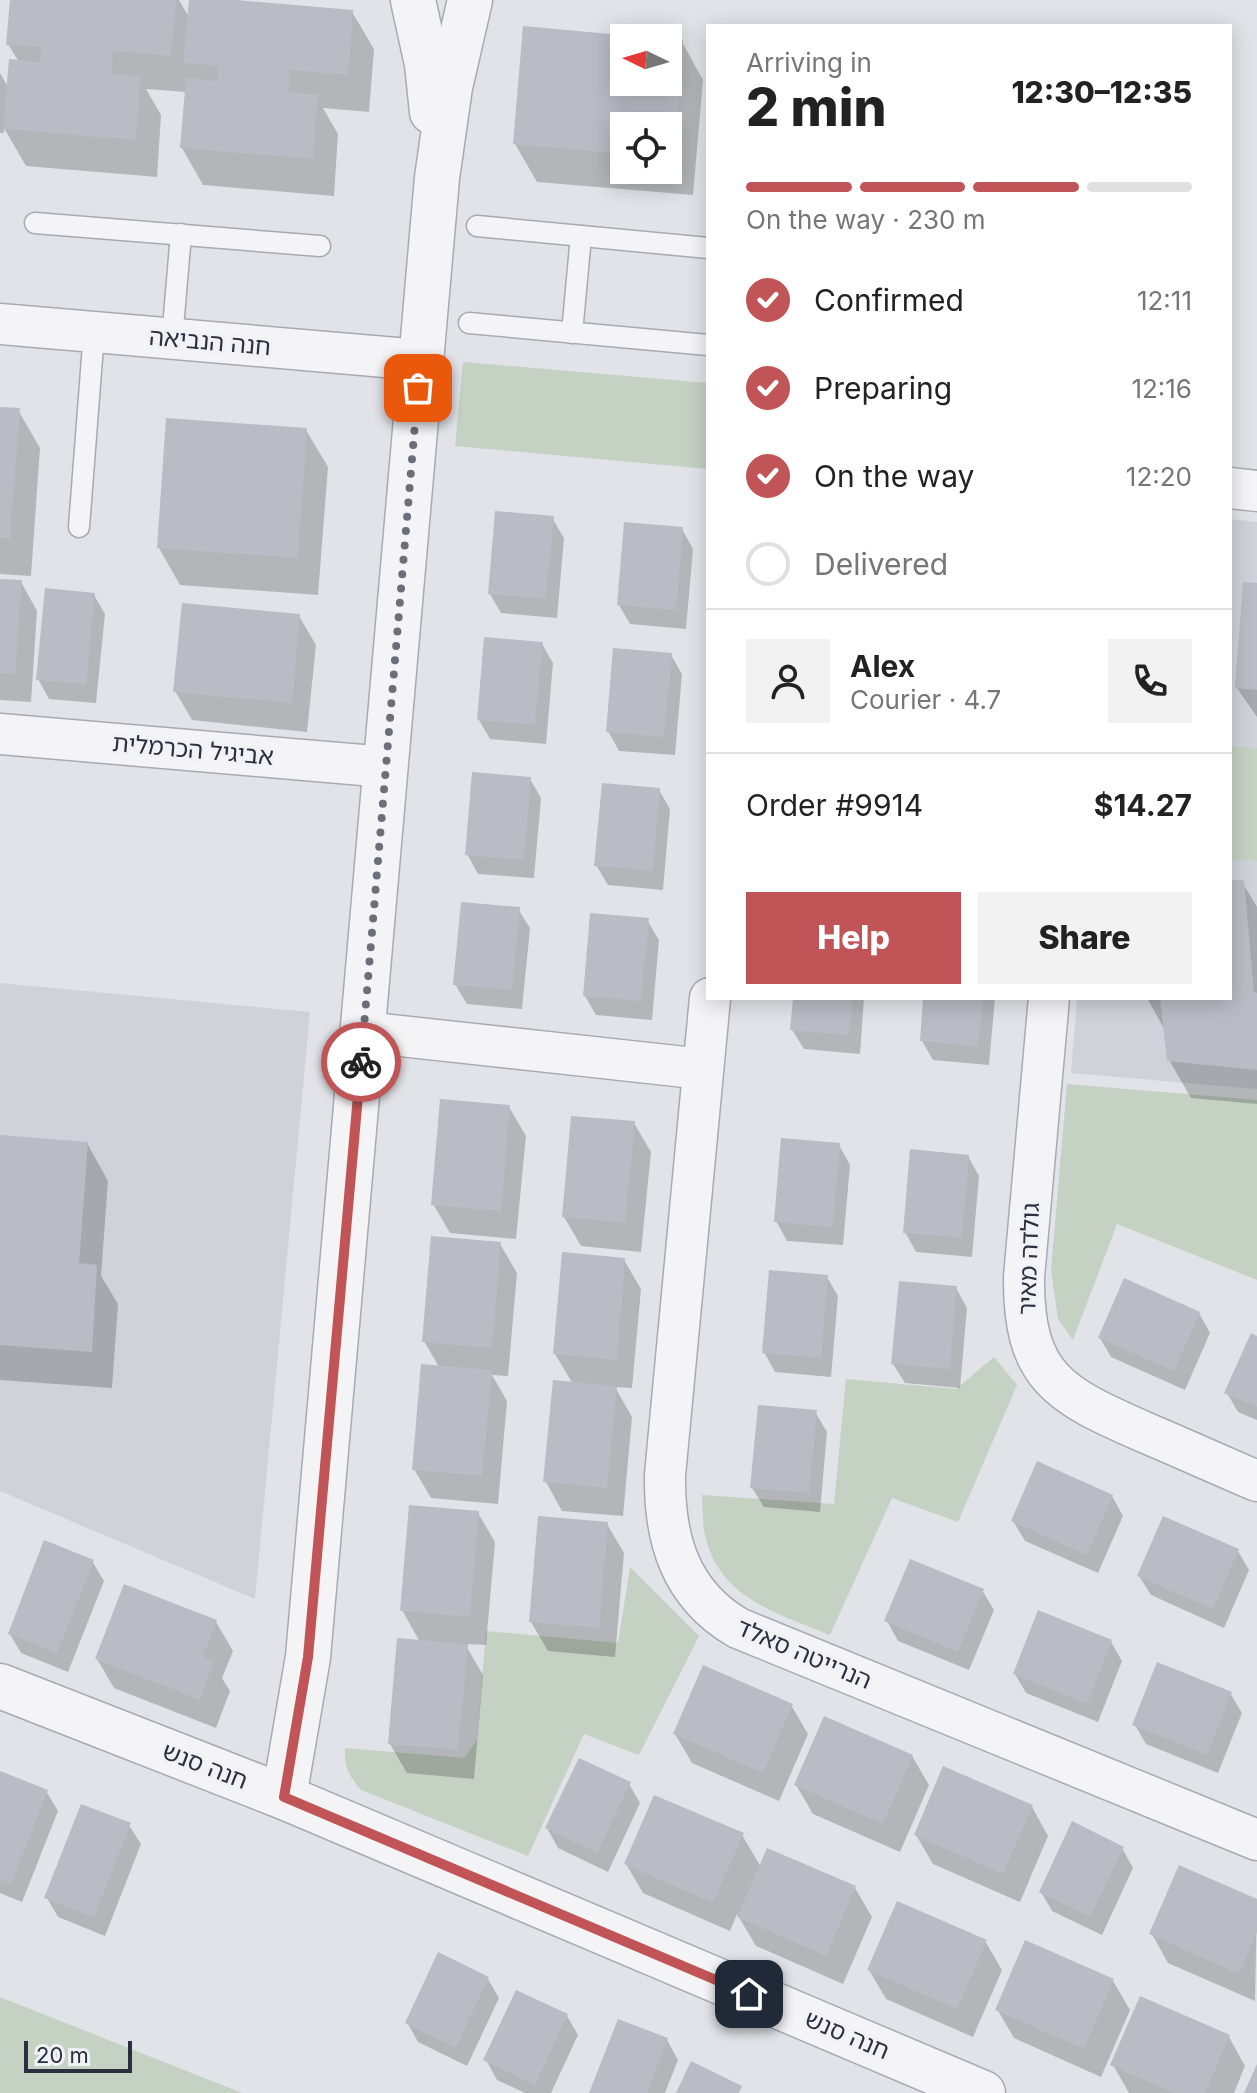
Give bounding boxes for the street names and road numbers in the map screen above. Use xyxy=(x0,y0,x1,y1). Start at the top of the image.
street label: חנה הנביאה xyxy=(148,322,272,361)
street label: אביגיל הכרמלית xyxy=(111,728,275,771)
street label: גולדה מאיר xyxy=(1012,1202,1045,1316)
street label: הנרייטה סאלד xyxy=(732,1612,876,1695)
street label: חנה סנש xyxy=(159,1736,252,1795)
street label: חנה סנש xyxy=(801,2004,894,2065)

